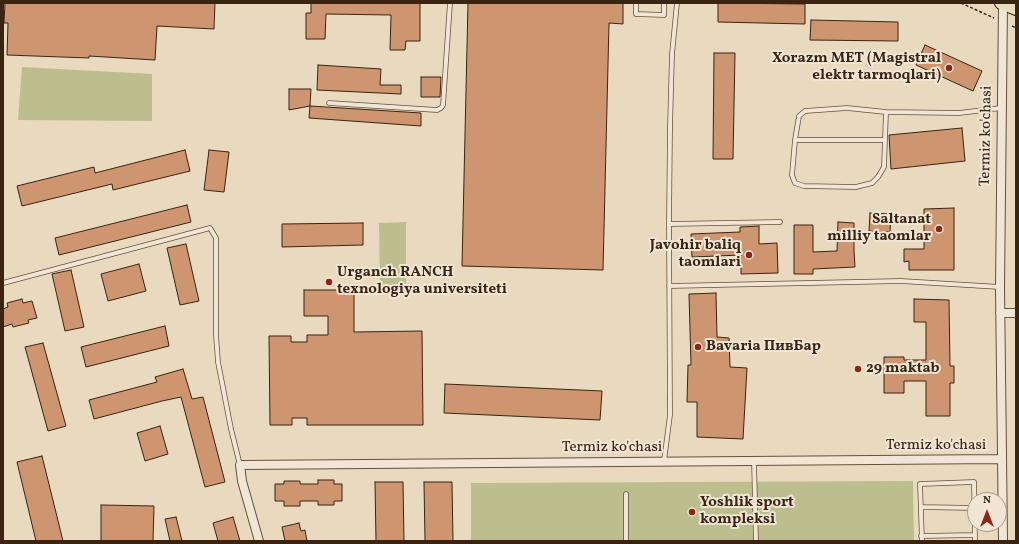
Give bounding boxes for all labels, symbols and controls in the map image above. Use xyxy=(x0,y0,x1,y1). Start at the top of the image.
place label: Xorazm MET (Magistral elektr tarmoqlari) xyxy=(772,50,941,85)
marker: Xorazm MET (Magistral elektr tarmoqlari) xyxy=(944,63,954,73)
street label: Termiz ko'chasi xyxy=(977,86,997,186)
place label: Saltanat milliy taomlar xyxy=(827,211,931,246)
marker: Saltanat milliy taomlar xyxy=(934,224,944,234)
place label: Javohir baliq taomlari xyxy=(650,237,741,272)
marker: Javohir baliq taomlari xyxy=(744,250,754,260)
place label: Urganch RANCH texnologiya universiteti xyxy=(337,264,507,299)
marker: Urganch RANCH texnologiya universiteti xyxy=(324,277,334,287)
place label: Bavaria ПивБар xyxy=(706,338,821,356)
marker: Bavaria ПивБар xyxy=(693,342,703,352)
place label: 29 maktab xyxy=(866,360,940,378)
marker: 29 maktab xyxy=(853,364,863,374)
street label: Termiz ko'chasi xyxy=(886,437,986,455)
street label: Termiz ko'chasi xyxy=(562,439,662,457)
north arrow xyxy=(967,492,1007,532)
text: N xyxy=(983,493,991,508)
place label: Yoshlik sport kompleksi xyxy=(700,494,794,529)
marker: Yoshlik sport kompleksi xyxy=(687,507,697,517)

